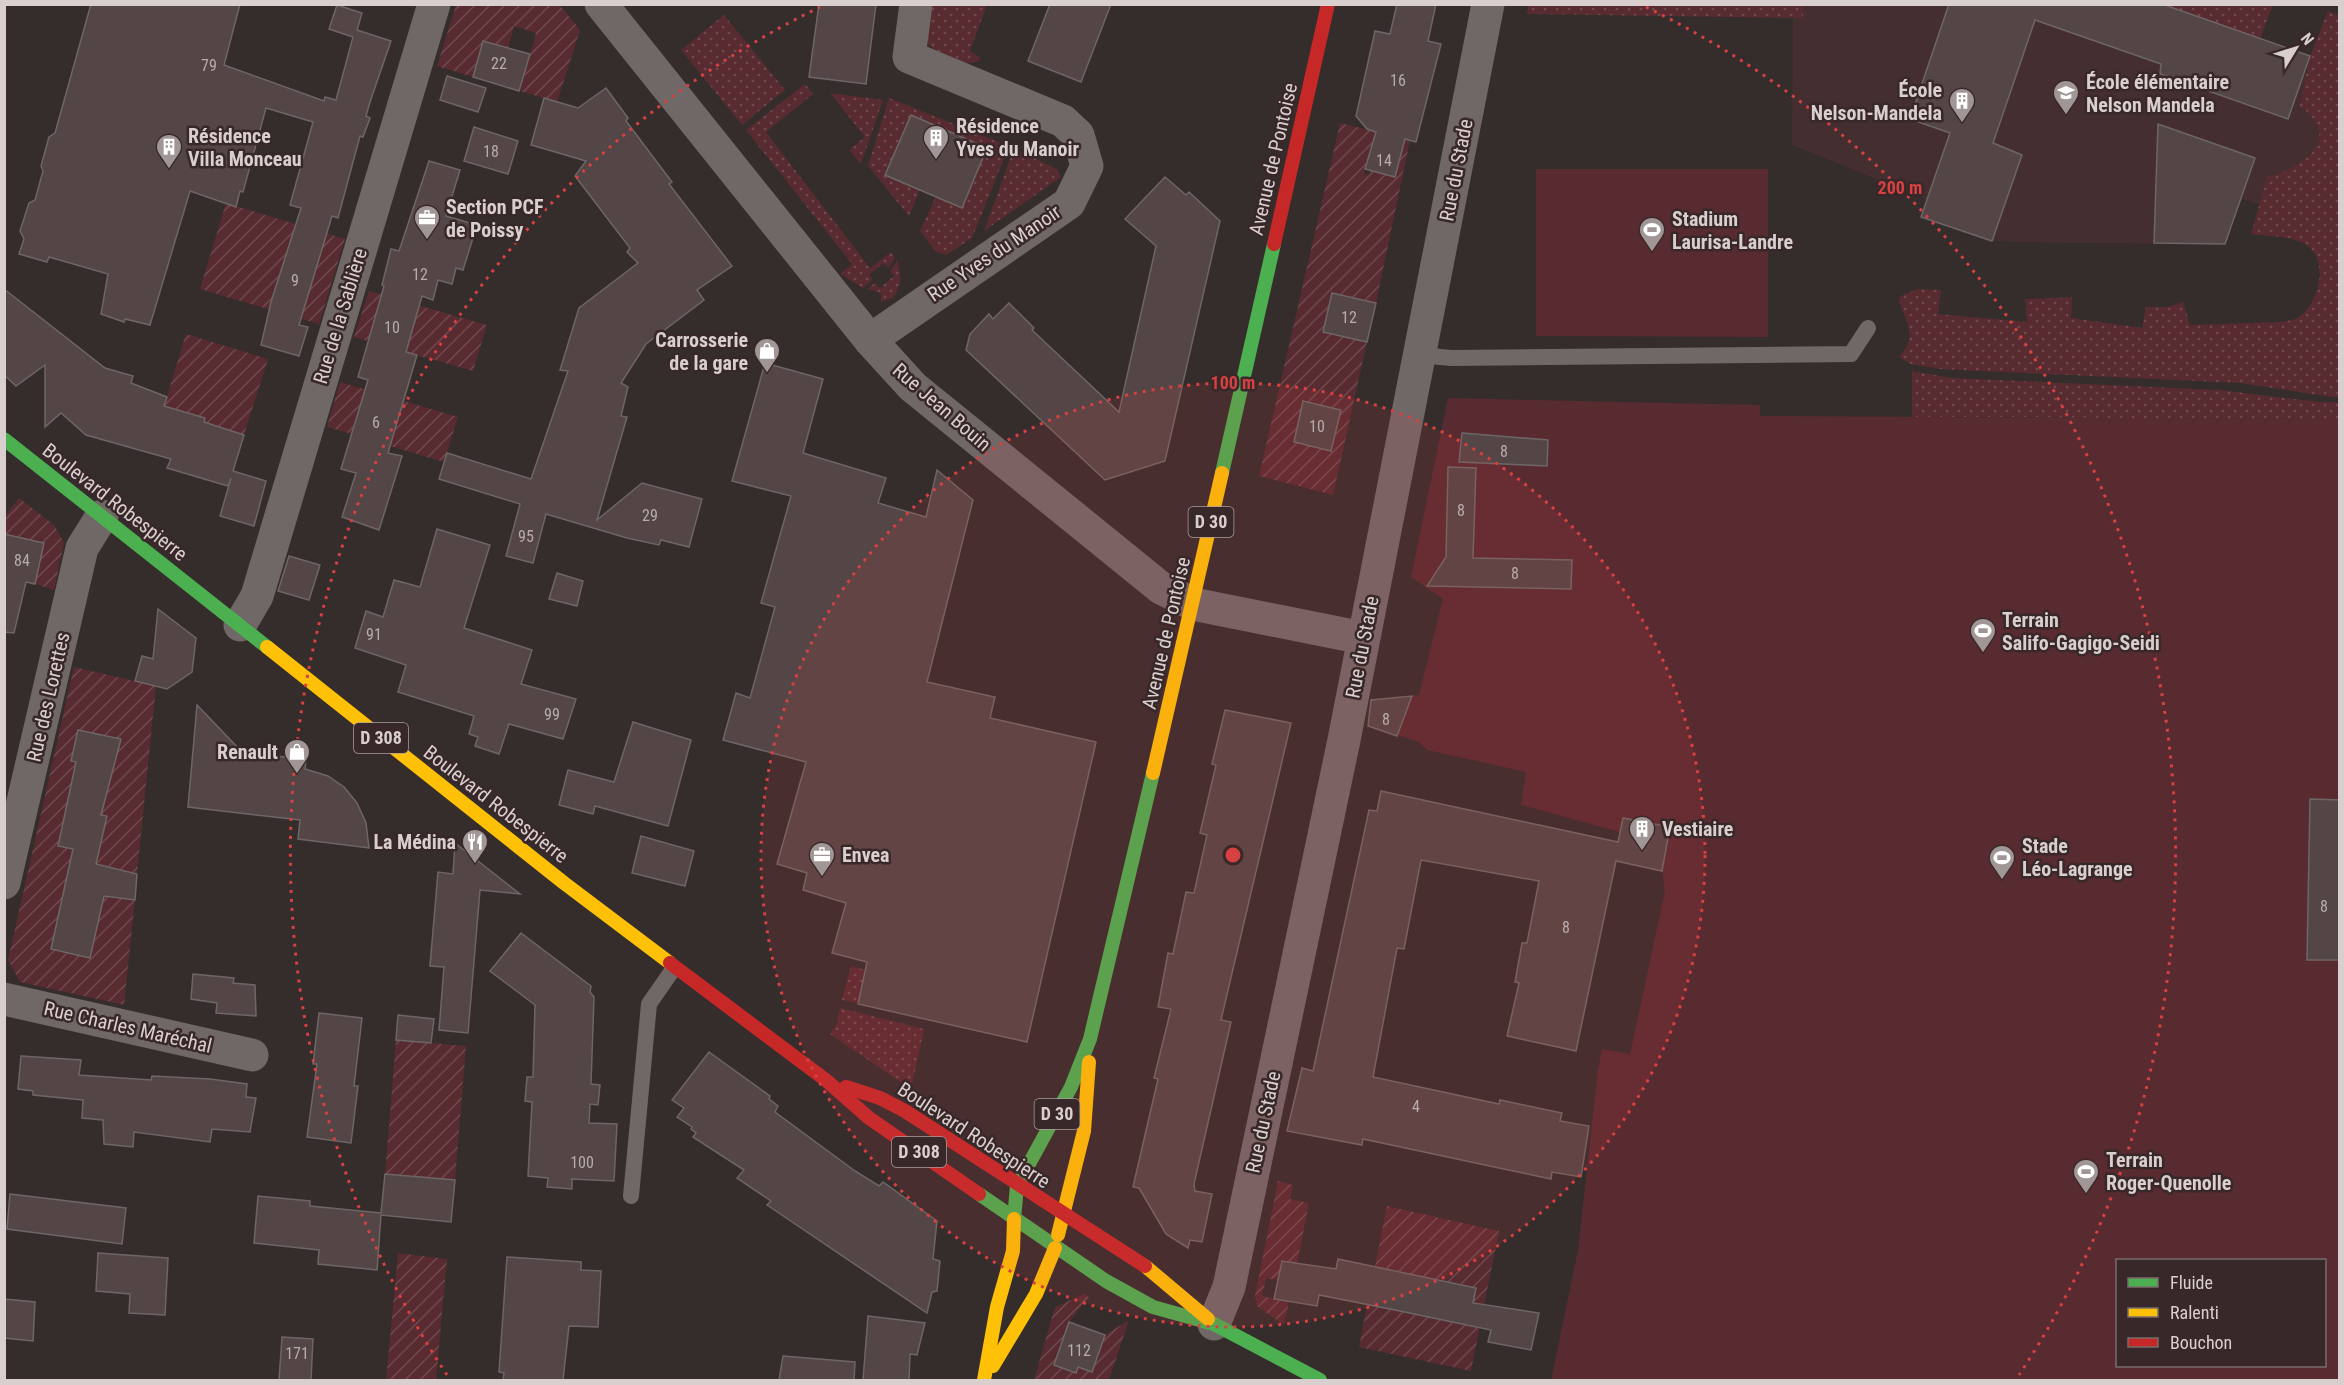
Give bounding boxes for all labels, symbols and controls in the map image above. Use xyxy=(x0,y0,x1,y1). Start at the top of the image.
north arrow xyxy=(2266,18,2326,78)
text: N xyxy=(2297,29,2318,49)
house number: 22 xyxy=(491,54,507,73)
house number: 79 xyxy=(201,56,217,75)
place label: École élémentaire Nelson Mandela xyxy=(2086,70,2229,117)
house number: 16 xyxy=(1390,71,1406,90)
place label: École Nelson-Mandela xyxy=(1811,78,1942,125)
school or university icon: École élémentaire Nelson Mandela xyxy=(2051,78,2081,116)
street label: Avenue de Pontoise xyxy=(1244,80,1302,238)
building icon: École Nelson-Mandela xyxy=(1947,86,1977,124)
place label: Résidence Yves du Manoir xyxy=(956,114,1080,161)
street label: Rue du Stade xyxy=(1434,117,1478,223)
building icon: Résidence Yves du Manoir xyxy=(921,123,951,161)
place label: Résidence Villa Monceau xyxy=(188,124,302,171)
building icon: Résidence Villa Monceau xyxy=(154,132,184,170)
house number: 18 xyxy=(483,142,499,161)
house number: 14 xyxy=(1376,151,1392,170)
text: 200 m xyxy=(1878,177,1922,198)
place label: Section PCF de Poissy xyxy=(446,195,544,242)
street label: Rue Yves du Manoir xyxy=(923,200,1065,306)
office icon: Section PCF de Poissy xyxy=(412,203,442,241)
place label: Stadium Laurisa-Landre xyxy=(1672,207,1793,254)
sports icon: Stadium Laurisa-Landre xyxy=(1637,215,1667,253)
street label: Rue de la Sablière xyxy=(308,245,372,387)
house number: 12 xyxy=(412,265,428,284)
house number: 9 xyxy=(291,271,299,290)
house number: 12 xyxy=(1341,308,1357,327)
house number: 10 xyxy=(384,318,400,337)
place label: Carrosserie de la gare xyxy=(655,328,748,375)
shop icon: Carrosserie de la gare xyxy=(752,336,782,374)
street label: Rue Jean Bouin xyxy=(888,358,996,456)
text: 100 m xyxy=(1211,372,1255,393)
house number: 6 xyxy=(372,413,380,432)
house number: 10 xyxy=(1309,417,1325,436)
street label: Boulevard Robespierre xyxy=(38,438,192,566)
house number: 8 xyxy=(1500,442,1508,461)
house number: 8 xyxy=(1457,501,1465,520)
house number: 29 xyxy=(642,506,658,525)
road number: D 30 xyxy=(1188,507,1234,537)
house number: 95 xyxy=(518,527,534,546)
house number: 84 xyxy=(14,551,30,570)
street label: Avenue de Pontoise xyxy=(1137,554,1195,712)
house number: 8 xyxy=(1511,564,1519,583)
street label: Rue du Stade xyxy=(1340,594,1384,700)
place label: Terrain Salifo-Gagigo-Seidi xyxy=(2002,608,2160,655)
sports icon: Terrain Salifo-Gagigo-Seidi xyxy=(1968,616,1998,654)
house number: 91 xyxy=(366,625,382,644)
street label: Rue des Lorettes xyxy=(21,630,75,764)
house number: 99 xyxy=(544,705,560,724)
house number: 8 xyxy=(1382,710,1390,729)
road number: D 308 xyxy=(354,723,408,753)
shop icon: Renault xyxy=(282,737,312,775)
place label: Renault xyxy=(217,740,278,764)
street label: Boulevard Robespierre xyxy=(419,740,573,868)
building icon: Vestiaire xyxy=(1627,814,1657,852)
place label: Vestiaire xyxy=(1662,817,1733,841)
restaurant icon: La Médina xyxy=(460,827,490,865)
place label: La Médina xyxy=(373,830,456,854)
place label: Stade Léo-Lagrange xyxy=(2022,834,2133,881)
office icon: Envea xyxy=(807,840,837,878)
place label: Envea xyxy=(842,843,890,867)
sports icon: Stade Léo-Lagrange xyxy=(1987,843,2017,881)
centre of rings xyxy=(1223,845,1243,865)
house number: 8 xyxy=(2320,897,2328,916)
house number: 8 xyxy=(1562,918,1570,937)
street label: Rue Charles Maréchal xyxy=(42,996,214,1058)
street label: Rue du Stade xyxy=(1240,1069,1286,1175)
street label: Boulevard Robespierre xyxy=(893,1077,1055,1193)
house number: 4 xyxy=(1412,1097,1420,1116)
road number: D 30 xyxy=(1034,1099,1080,1129)
road number: D 308 xyxy=(892,1137,946,1167)
place label: Terrain Roger-Quenolle xyxy=(2106,1148,2231,1195)
house number: 100 xyxy=(570,1153,594,1172)
sports icon: Terrain Roger-Quenolle xyxy=(2071,1157,2101,1195)
legend xyxy=(2116,1259,2326,1367)
text: Fluide xyxy=(2170,1272,2213,1293)
text: Ralenti xyxy=(2170,1302,2219,1323)
text: Bouchon xyxy=(2170,1332,2232,1353)
house number: 112 xyxy=(1067,1341,1091,1360)
house number: 171 xyxy=(285,1344,309,1363)

